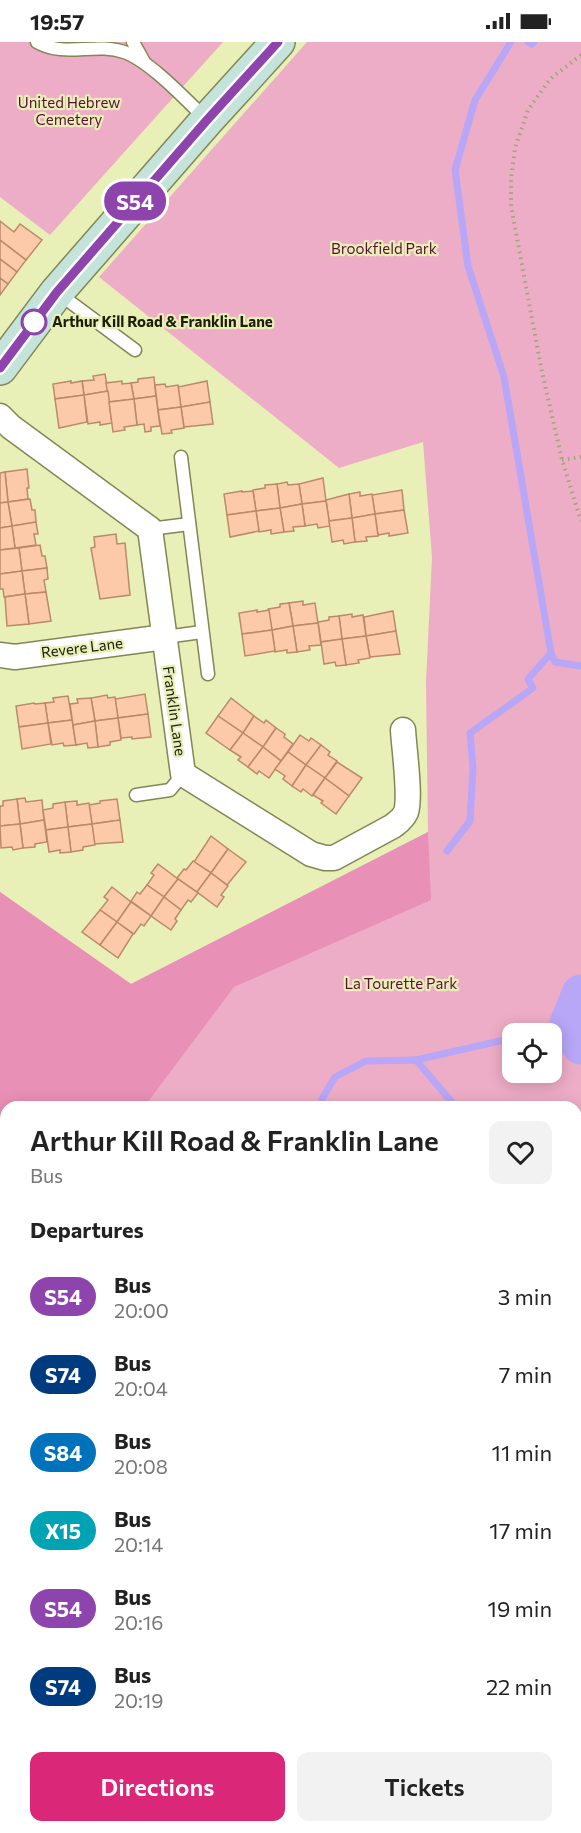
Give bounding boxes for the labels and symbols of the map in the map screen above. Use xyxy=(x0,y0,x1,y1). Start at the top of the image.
park label: United Hebrew Cemetery xyxy=(18,93,120,128)
line badge: S54 xyxy=(100,182,170,220)
park label: Brookfield Park xyxy=(331,239,437,257)
marker: Arthur Kill Road & Franklin Lane xyxy=(21,309,47,335)
place label: Arthur Kill Road & Franklin Lane xyxy=(52,312,273,330)
street label: Revere Lane xyxy=(40,633,124,661)
street label: Franklin Lane xyxy=(160,665,190,757)
park label: La Tourette Park xyxy=(345,974,458,992)

